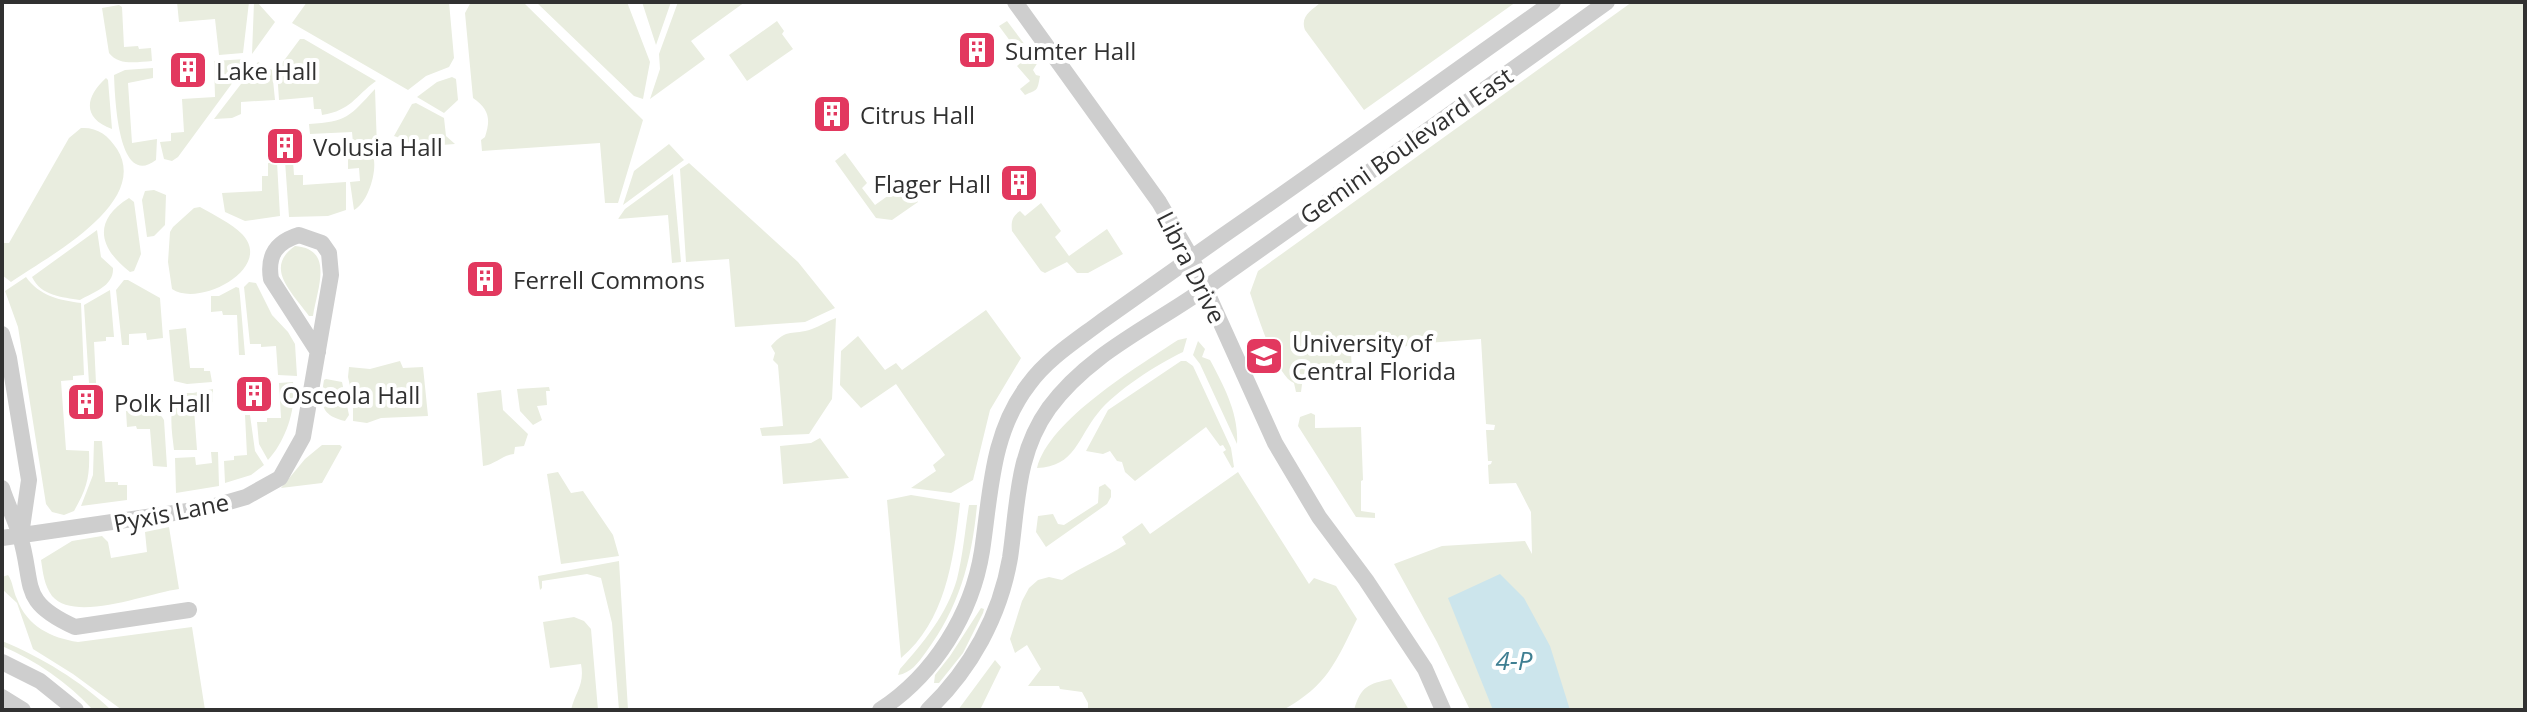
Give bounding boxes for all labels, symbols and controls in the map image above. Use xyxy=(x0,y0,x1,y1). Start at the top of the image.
building icon: Sumter Hall xyxy=(956,29,998,71)
place label: Sumter Hall xyxy=(1005,34,1136,67)
building icon: Lake Hall xyxy=(167,49,209,91)
place label: Lake Hall xyxy=(216,54,317,87)
street label: Gemini Boulevard East xyxy=(1293,59,1519,231)
building icon: Citrus Hall xyxy=(811,93,853,135)
place label: Citrus Hall xyxy=(860,98,975,131)
building icon: Volusia Hall xyxy=(264,125,306,167)
place label: Volusia Hall xyxy=(313,130,443,163)
building icon: Flager Hall xyxy=(998,162,1040,204)
place label: Flager Hall xyxy=(874,167,991,200)
street label: Libra Drive xyxy=(1150,205,1234,329)
building icon: Ferrell Commons xyxy=(464,258,506,300)
place label: Ferrell Commons xyxy=(513,263,705,296)
place label: University of Central Florida xyxy=(1292,326,1456,387)
school or university icon: University of Central Florida xyxy=(1243,335,1285,377)
building icon: Osceola Hall xyxy=(233,373,275,415)
place label: Osceola Hall xyxy=(282,378,420,411)
building icon: Polk Hall xyxy=(65,381,107,423)
place label: Polk Hall xyxy=(114,386,211,419)
street label: Pyxis Lane xyxy=(111,485,231,539)
water label: 4-P xyxy=(1495,642,1533,678)

